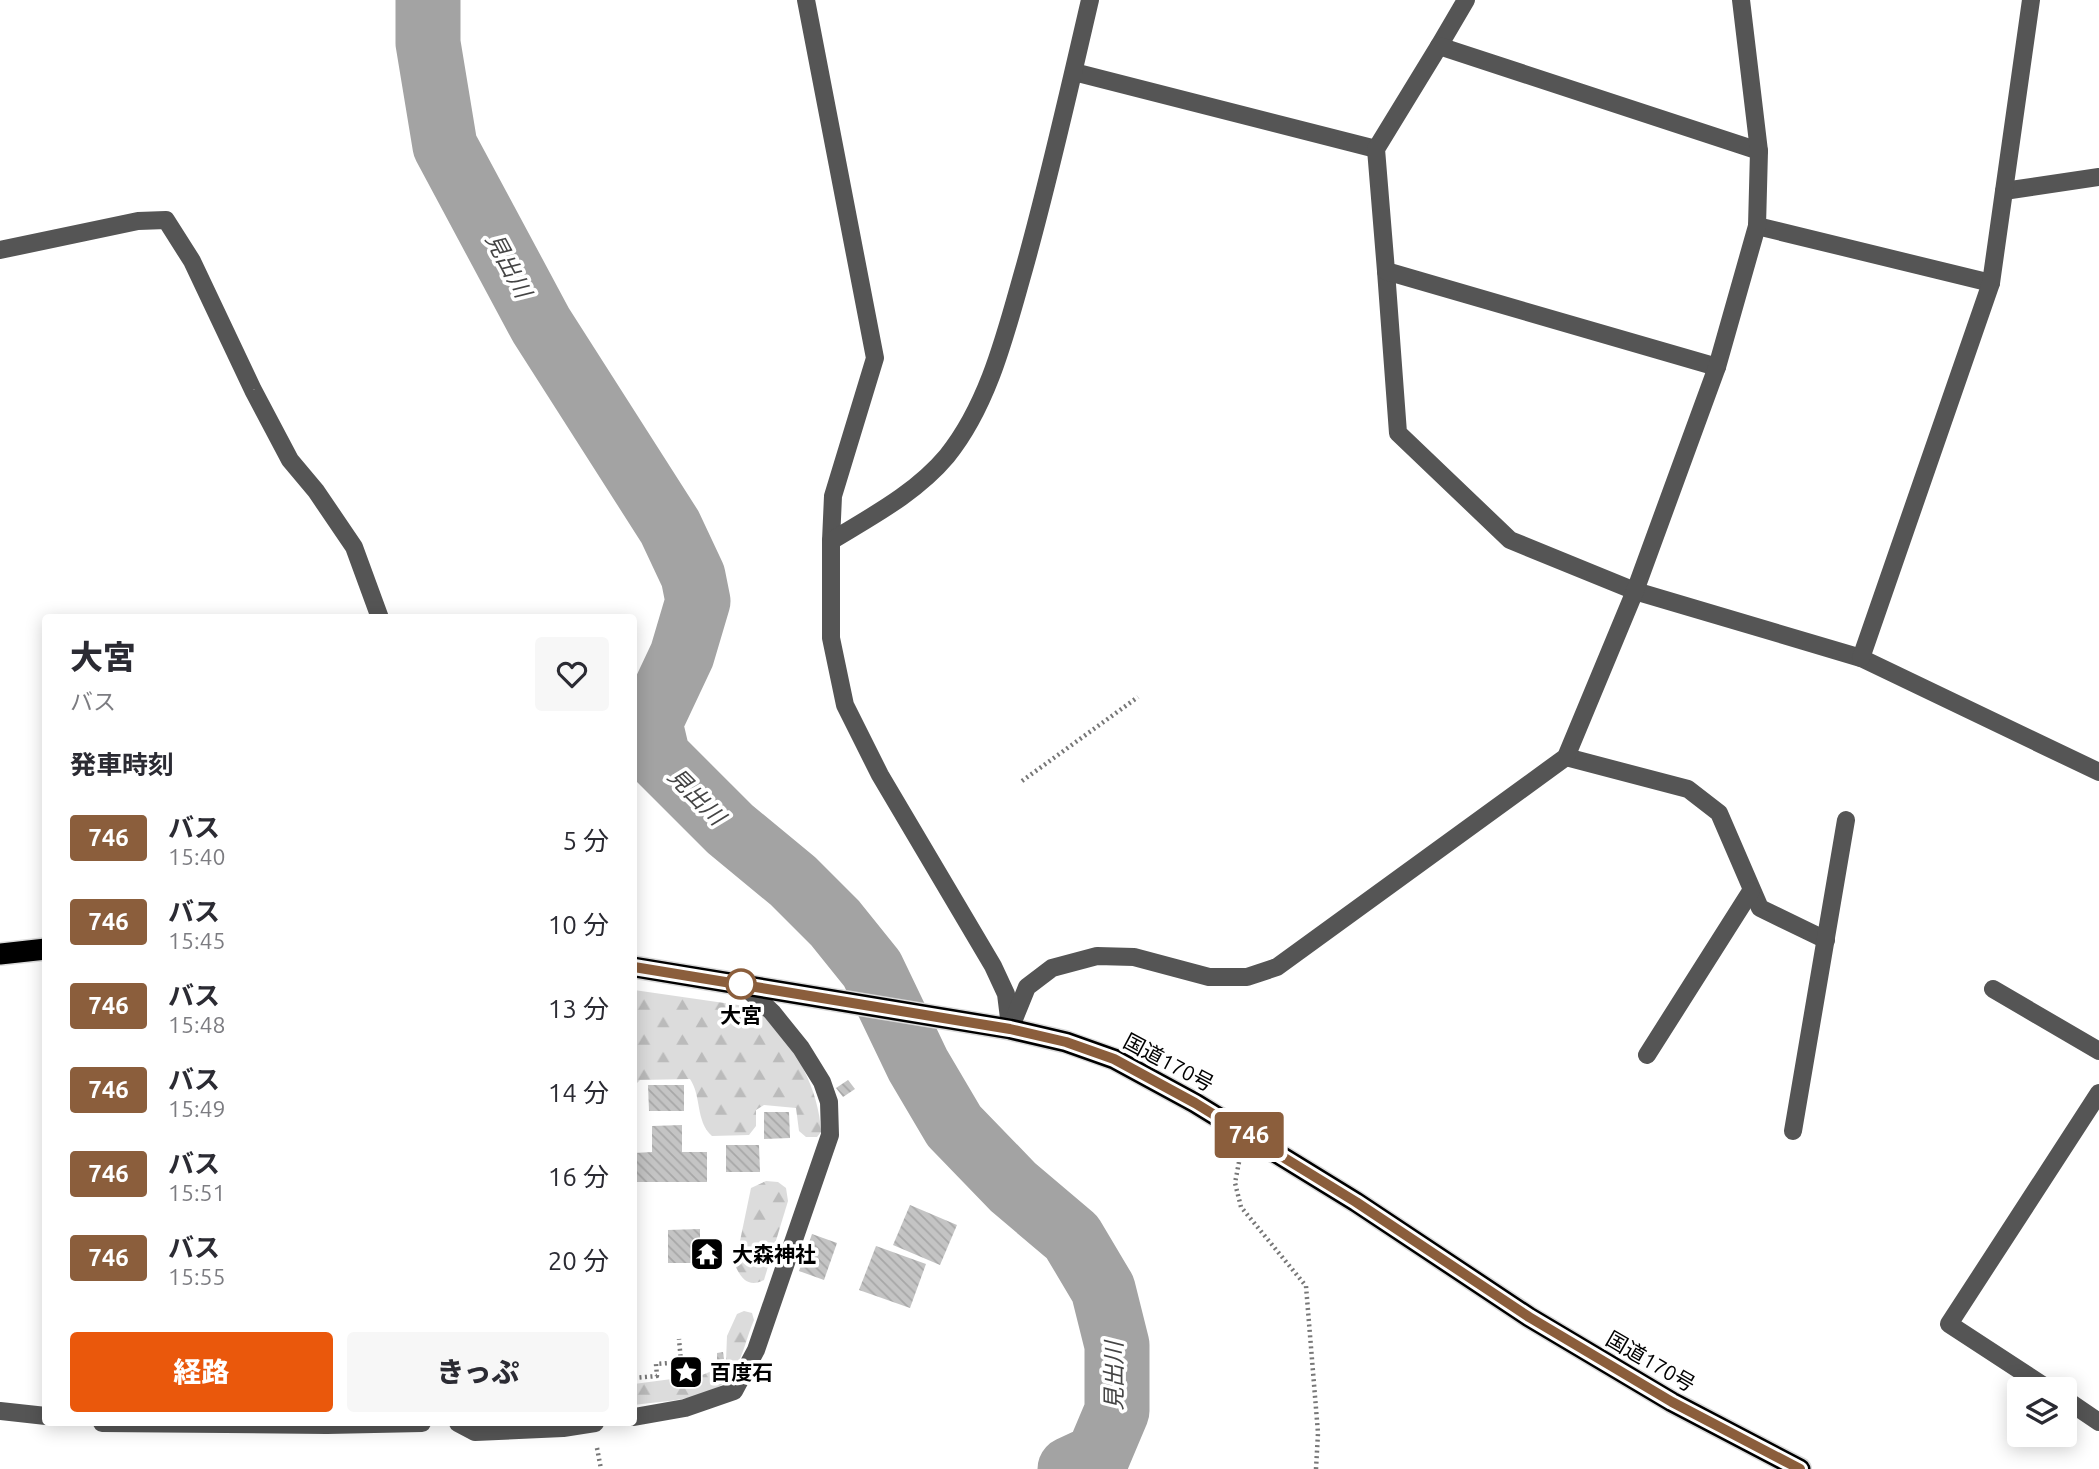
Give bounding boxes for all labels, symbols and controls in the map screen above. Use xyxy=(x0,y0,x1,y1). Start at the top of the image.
water label: 見出川 xyxy=(482,229,538,304)
button: heart xyxy=(535,637,609,711)
text: 大宮 xyxy=(70,638,136,675)
text: バス xyxy=(70,689,116,714)
text: 発車時刻 xyxy=(70,750,174,779)
water label: 見出川 xyxy=(664,763,732,831)
text: バス xyxy=(168,813,220,842)
text: 746 xyxy=(88,824,129,851)
text: 5 分 xyxy=(562,826,609,855)
text: 15:40 xyxy=(168,844,226,869)
text: バス xyxy=(168,897,220,926)
text: 746 xyxy=(88,908,129,935)
text: 10 分 xyxy=(548,910,609,939)
text: 15:45 xyxy=(168,928,226,953)
marker: 大宮 xyxy=(726,969,756,999)
text: バス xyxy=(168,981,220,1010)
text: 746 xyxy=(88,992,129,1019)
text: 13 分 xyxy=(548,994,609,1023)
place label: 大宮 xyxy=(720,1003,762,1027)
text: 15:48 xyxy=(168,1012,226,1037)
street label: 国道170号 xyxy=(1120,1028,1218,1096)
text: バス xyxy=(168,1065,220,1094)
text: 746 xyxy=(88,1076,129,1103)
text: 14 分 xyxy=(548,1078,609,1107)
text: 15:49 xyxy=(168,1096,226,1121)
line badge: 746 xyxy=(1209,1112,1289,1158)
text: 746 xyxy=(1229,1121,1269,1148)
text: バス xyxy=(168,1149,220,1178)
text: 746 xyxy=(88,1160,129,1187)
text: 16 分 xyxy=(548,1162,609,1191)
text: 15:51 xyxy=(168,1180,226,1205)
text: バス xyxy=(168,1233,220,1262)
temple icon: 大森神社 xyxy=(688,1235,726,1273)
place label: 大森神社 xyxy=(732,1242,816,1266)
text: 746 xyxy=(88,1244,129,1271)
text: 20 分 xyxy=(548,1246,609,1275)
text: 15:55 xyxy=(168,1264,226,1289)
street label: 国道170号 xyxy=(1602,1326,1700,1396)
button: 経路 xyxy=(70,1332,333,1412)
button: きっぷ xyxy=(347,1332,609,1412)
water label: 見出川 xyxy=(1101,1339,1126,1411)
place icon: 百度石 xyxy=(667,1353,705,1391)
place label: 百度石 xyxy=(710,1360,773,1384)
map controls xyxy=(2007,1377,2077,1447)
button: layers xyxy=(2007,1377,2077,1447)

